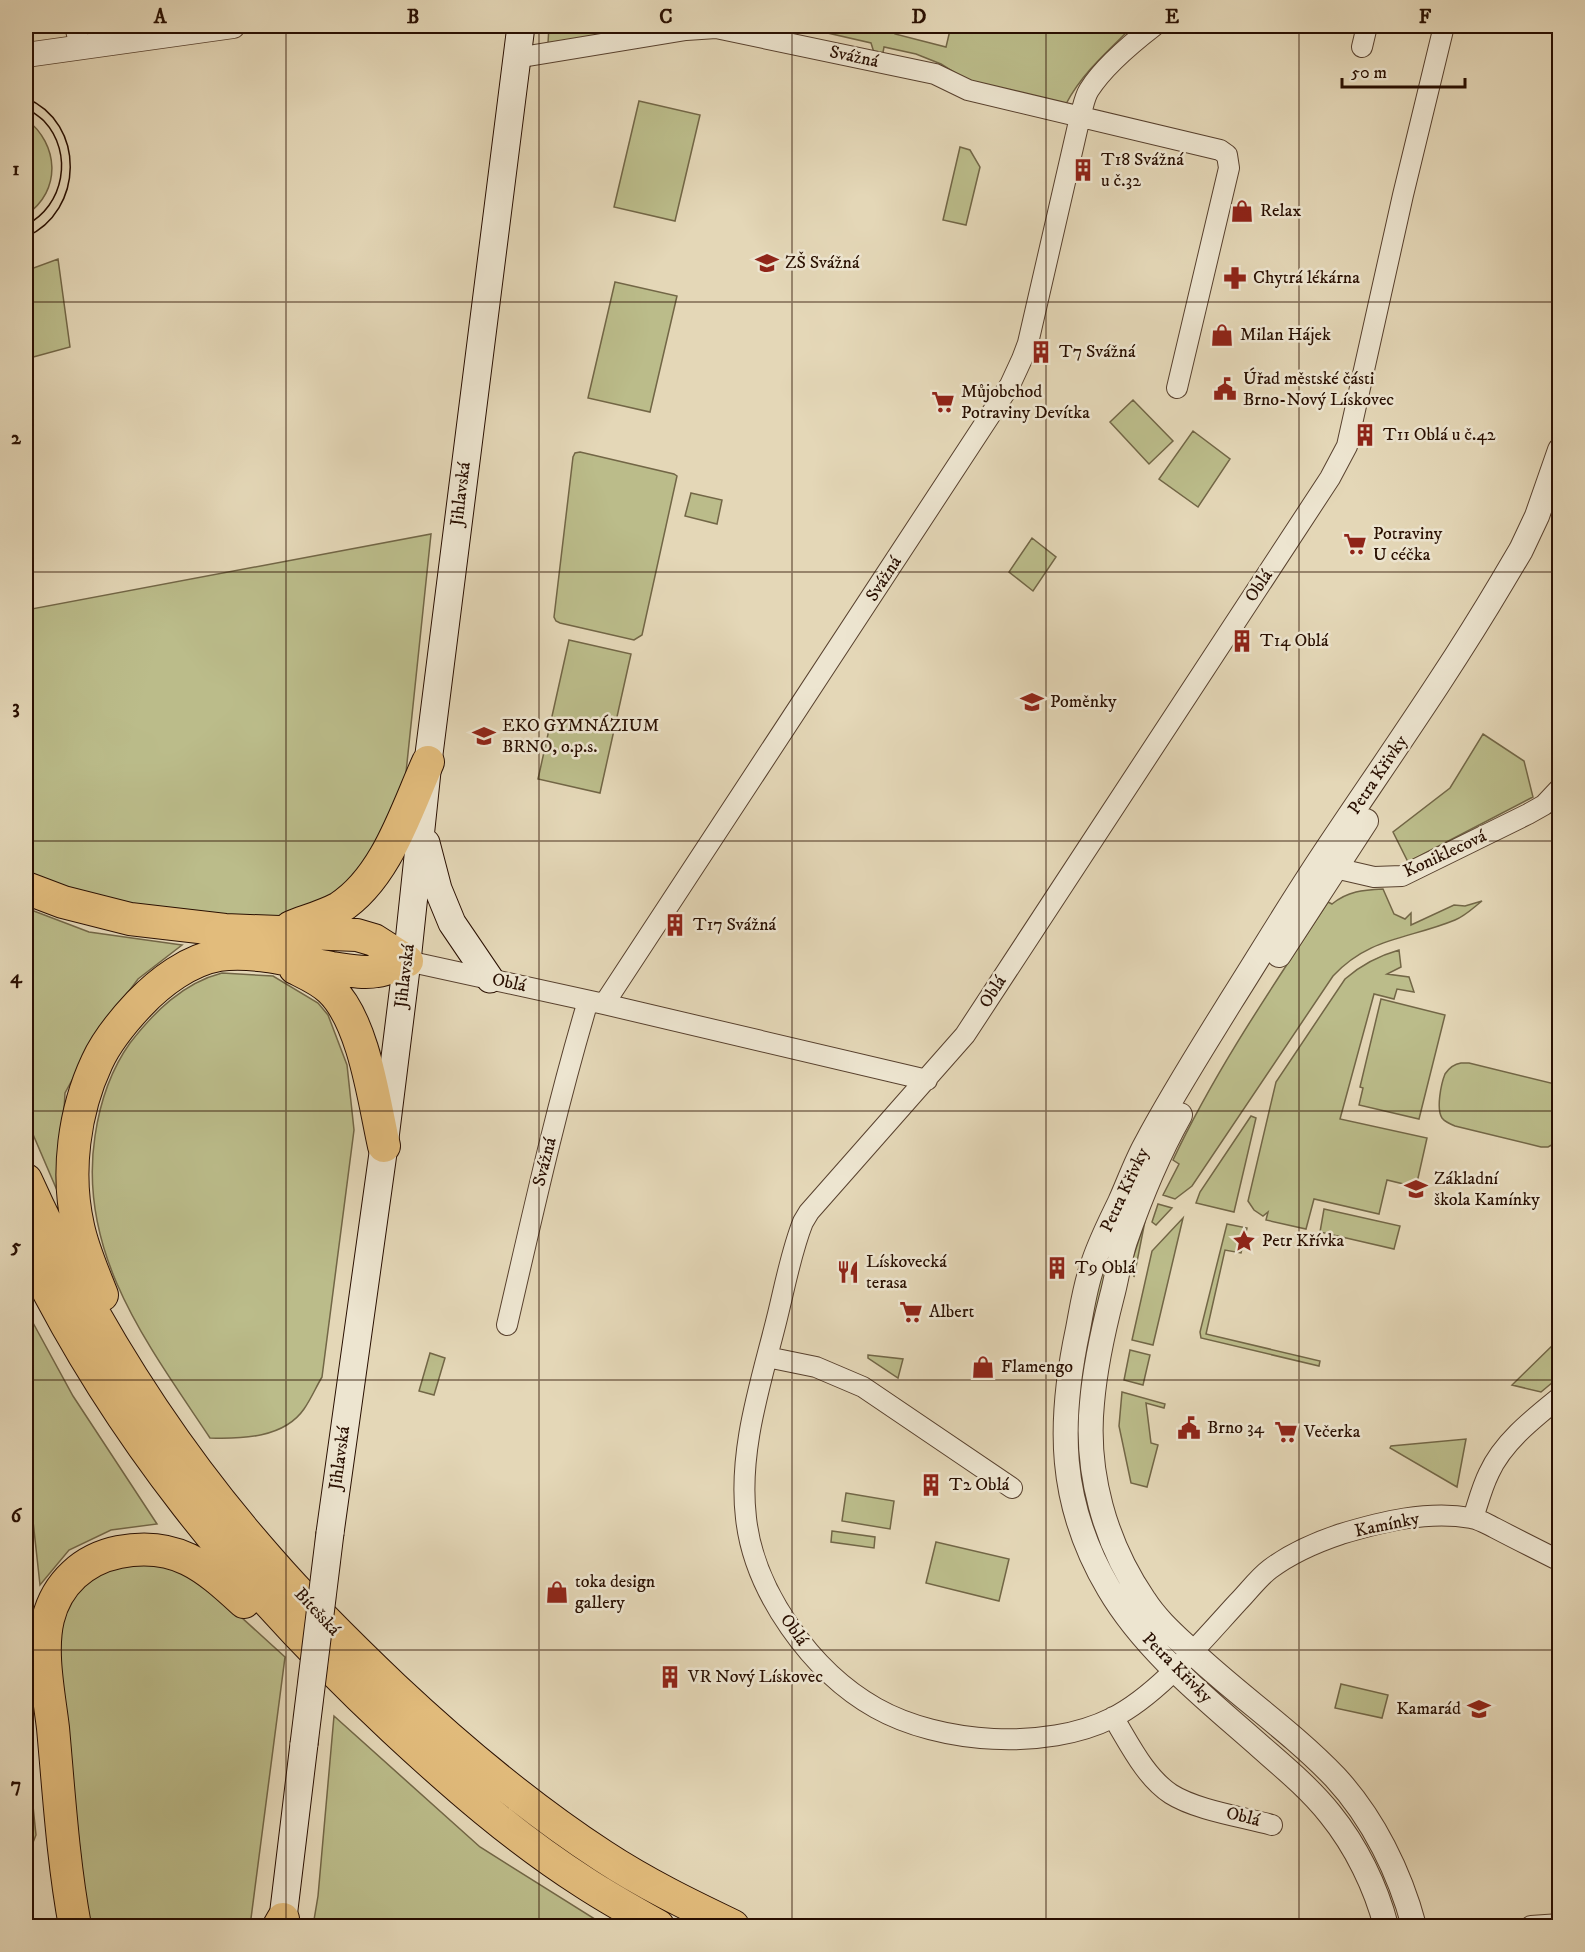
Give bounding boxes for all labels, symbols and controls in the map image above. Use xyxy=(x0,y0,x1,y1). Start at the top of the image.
text: A xyxy=(153,5,168,30)
text: B xyxy=(407,5,419,30)
text: C xyxy=(659,5,673,30)
text: D xyxy=(912,5,927,30)
text: E xyxy=(1165,5,1179,30)
text: F xyxy=(1419,5,1432,30)
street label: Svážná xyxy=(827,41,881,73)
scale bar xyxy=(1342,51,1465,89)
text: 50 m xyxy=(1351,62,1387,84)
place label: T18 Svážná u č.32 xyxy=(1101,149,1184,192)
text: 1 xyxy=(12,157,20,182)
building icon: T18 Svážná u č.32 xyxy=(1070,157,1096,183)
shop icon: Relax xyxy=(1229,198,1255,224)
place label: Relax xyxy=(1260,200,1301,222)
school or university icon: ZŠ Svážná xyxy=(754,250,780,276)
place label: ZŠ Svážná xyxy=(785,251,860,274)
pharmacy icon: Chytrá lékárna xyxy=(1222,265,1248,291)
place label: Chytrá lékárna xyxy=(1253,267,1360,289)
shop icon: Milan Hájek xyxy=(1209,322,1235,348)
place label: Milan Hájek xyxy=(1240,324,1331,346)
building icon: T7 Svážná xyxy=(1028,339,1054,365)
place label: T7 Svážná xyxy=(1059,341,1136,363)
place label: Úřad městské části Brno-Nový Lískovec xyxy=(1243,367,1394,411)
public building icon: Úřad městské části Brno-Nový Lískovec xyxy=(1212,376,1238,402)
place label: Můjobchod Potraviny Devítka xyxy=(961,381,1090,424)
supermarket icon: Můjobchod Potraviny Devítka xyxy=(930,389,956,415)
building icon: T11 Oblá u č.42 xyxy=(1352,422,1378,448)
place label: T11 Oblá u č.42 xyxy=(1383,424,1496,446)
text: 2 xyxy=(11,426,22,451)
street label: Jihlavská xyxy=(446,460,476,529)
place label: Potraviny U céčka xyxy=(1373,523,1443,566)
supermarket icon: Potraviny U céčka xyxy=(1342,531,1368,557)
street label: Svážná xyxy=(861,552,907,606)
street label: Oblá xyxy=(1240,565,1278,606)
building icon: T14 Oblá xyxy=(1229,628,1255,654)
place label: T14 Oblá xyxy=(1260,630,1329,652)
school or university icon: Poměnky xyxy=(1019,689,1045,715)
place label: Poměnky xyxy=(1050,691,1117,713)
text: 3 xyxy=(12,695,20,720)
place label: EKO GYMNÁZIUM BRNO, o.p.s. xyxy=(502,714,659,758)
school or university icon: EKO GYMNÁZIUM BRNO, o.p.s. xyxy=(471,723,497,749)
street label: Petra Křivky xyxy=(1344,731,1413,819)
street label: Koniklecová xyxy=(1400,825,1490,883)
building icon: T17 Svážná xyxy=(662,912,688,938)
place label: T17 Svážná xyxy=(693,914,777,936)
street label: Jihlavská xyxy=(390,942,420,1011)
text: 4 xyxy=(10,965,23,990)
street label: Oblá xyxy=(490,969,528,997)
street label: Oblá xyxy=(974,971,1012,1012)
street label: Svážná xyxy=(528,1135,562,1189)
street label: Petra Křivky xyxy=(1096,1144,1154,1236)
place label: Základní škola Kamínky xyxy=(1434,1168,1540,1211)
school or university icon: Základní škola Kamínky xyxy=(1403,1176,1429,1202)
place icon: Petr Křívka xyxy=(1231,1228,1257,1254)
place label: Petr Křívka xyxy=(1262,1230,1345,1252)
text: 5 xyxy=(10,1234,21,1259)
place label: Lískovecká terasa xyxy=(866,1251,947,1294)
building icon: T9 Oblá xyxy=(1044,1255,1070,1281)
place label: T9 Oblá xyxy=(1075,1257,1136,1279)
restaurant icon: Lískovecká terasa xyxy=(835,1259,861,1285)
supermarket icon: Albert xyxy=(898,1299,924,1325)
place label: Albert xyxy=(929,1301,974,1323)
shop icon: Flamengo xyxy=(970,1354,996,1380)
place label: Flamengo xyxy=(1001,1356,1073,1378)
public building icon: Brno 34 xyxy=(1176,1415,1202,1441)
place label: Brno 34 xyxy=(1207,1417,1265,1439)
supermarket icon: Večerka xyxy=(1273,1419,1299,1445)
place label: Večerka xyxy=(1303,1421,1361,1443)
street label: Jihlavská xyxy=(324,1424,355,1493)
building icon: T2 Oblá xyxy=(918,1472,944,1498)
place label: T2 Oblá xyxy=(949,1474,1010,1496)
text: 6 xyxy=(11,1504,23,1529)
street label: Kamínky xyxy=(1353,1507,1422,1543)
place label: toka design gallery xyxy=(575,1571,656,1614)
shop icon: toka design gallery xyxy=(544,1579,570,1605)
street label: Bítešská xyxy=(289,1583,345,1641)
street label: Oblá xyxy=(775,1610,813,1651)
street label: Petra Křivky xyxy=(1137,1628,1217,1708)
building icon: VR Nový Lískovec xyxy=(657,1664,683,1690)
place label: VR Nový Lískovec xyxy=(687,1666,823,1688)
school or university icon: Kamarád xyxy=(1466,1696,1492,1722)
place label: Kamarád xyxy=(1396,1698,1461,1720)
text: 7 xyxy=(11,1773,21,1798)
street label: Oblá xyxy=(1224,1802,1263,1832)

